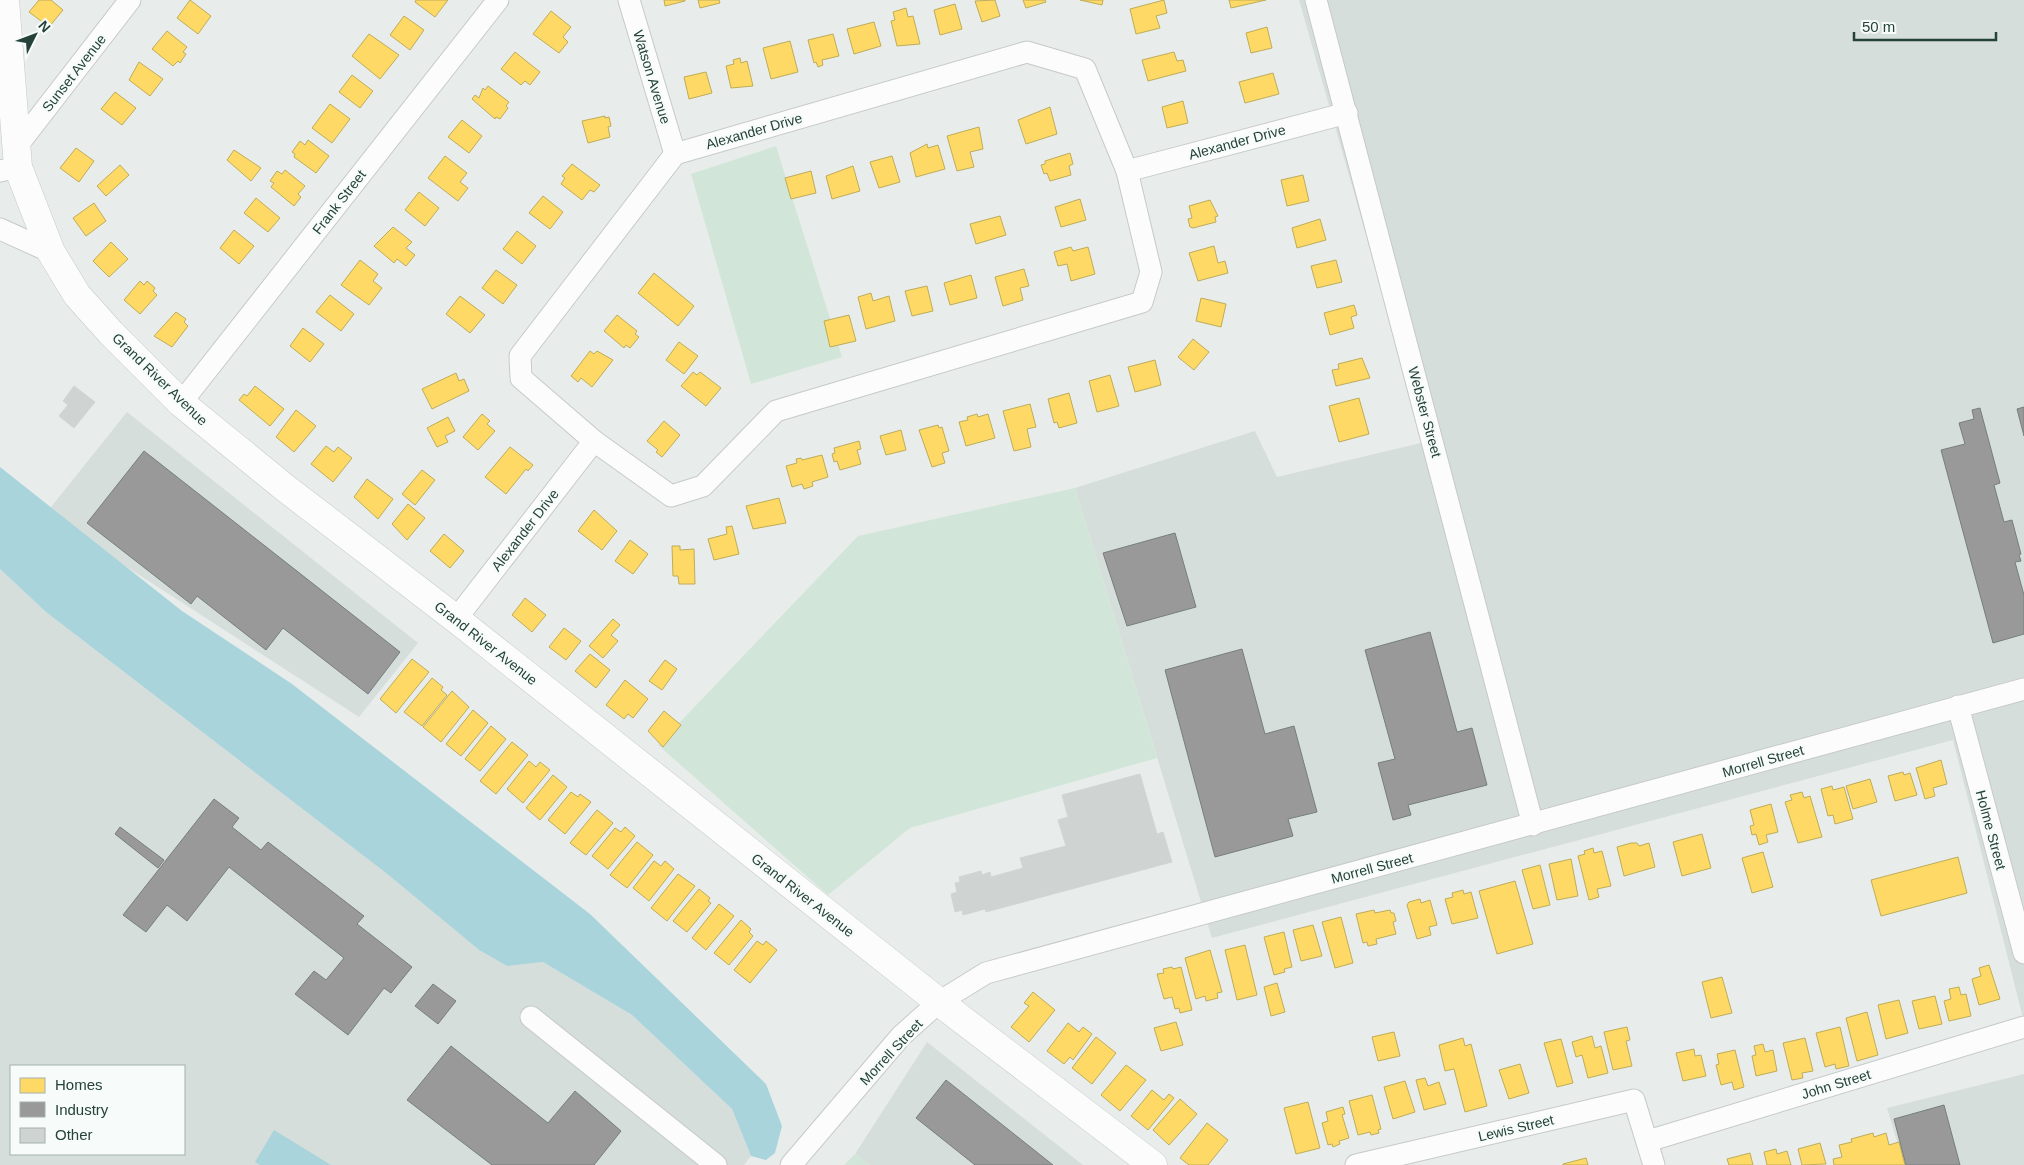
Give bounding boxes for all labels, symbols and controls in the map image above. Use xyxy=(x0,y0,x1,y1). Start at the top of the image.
north arrow xyxy=(10,10,60,60)
scale bar xyxy=(1854,10,1996,42)
text: N xyxy=(35,17,54,35)
text: 50 m xyxy=(1862,18,1895,35)
street label: Watson Avenue xyxy=(630,28,674,126)
street label: Sunset Avenue xyxy=(39,31,109,115)
street label: Alexander Drive xyxy=(704,110,804,152)
street label: Alexander Drive xyxy=(1187,121,1287,163)
street label: Frank Street xyxy=(309,167,369,237)
street label: Grand River Avenue xyxy=(109,330,211,429)
street label: Webster Street xyxy=(1405,365,1445,459)
street label: Alexander Drive xyxy=(488,486,562,574)
street label: Grand River Avenue xyxy=(431,598,541,688)
street label: Morrell Street xyxy=(1720,742,1806,780)
street label: Holme Street xyxy=(1973,788,2009,872)
street label: Morrell Street xyxy=(1329,849,1415,887)
street label: Grand River Avenue xyxy=(748,850,858,940)
street label: Morrell Street xyxy=(856,1016,926,1088)
legend xyxy=(10,1065,185,1155)
street label: John Street xyxy=(1799,1066,1873,1102)
text: Homes xyxy=(55,1076,103,1093)
text: Industry xyxy=(55,1101,109,1118)
street label: Lewis Street xyxy=(1477,1112,1555,1144)
text: Other xyxy=(55,1126,93,1143)

